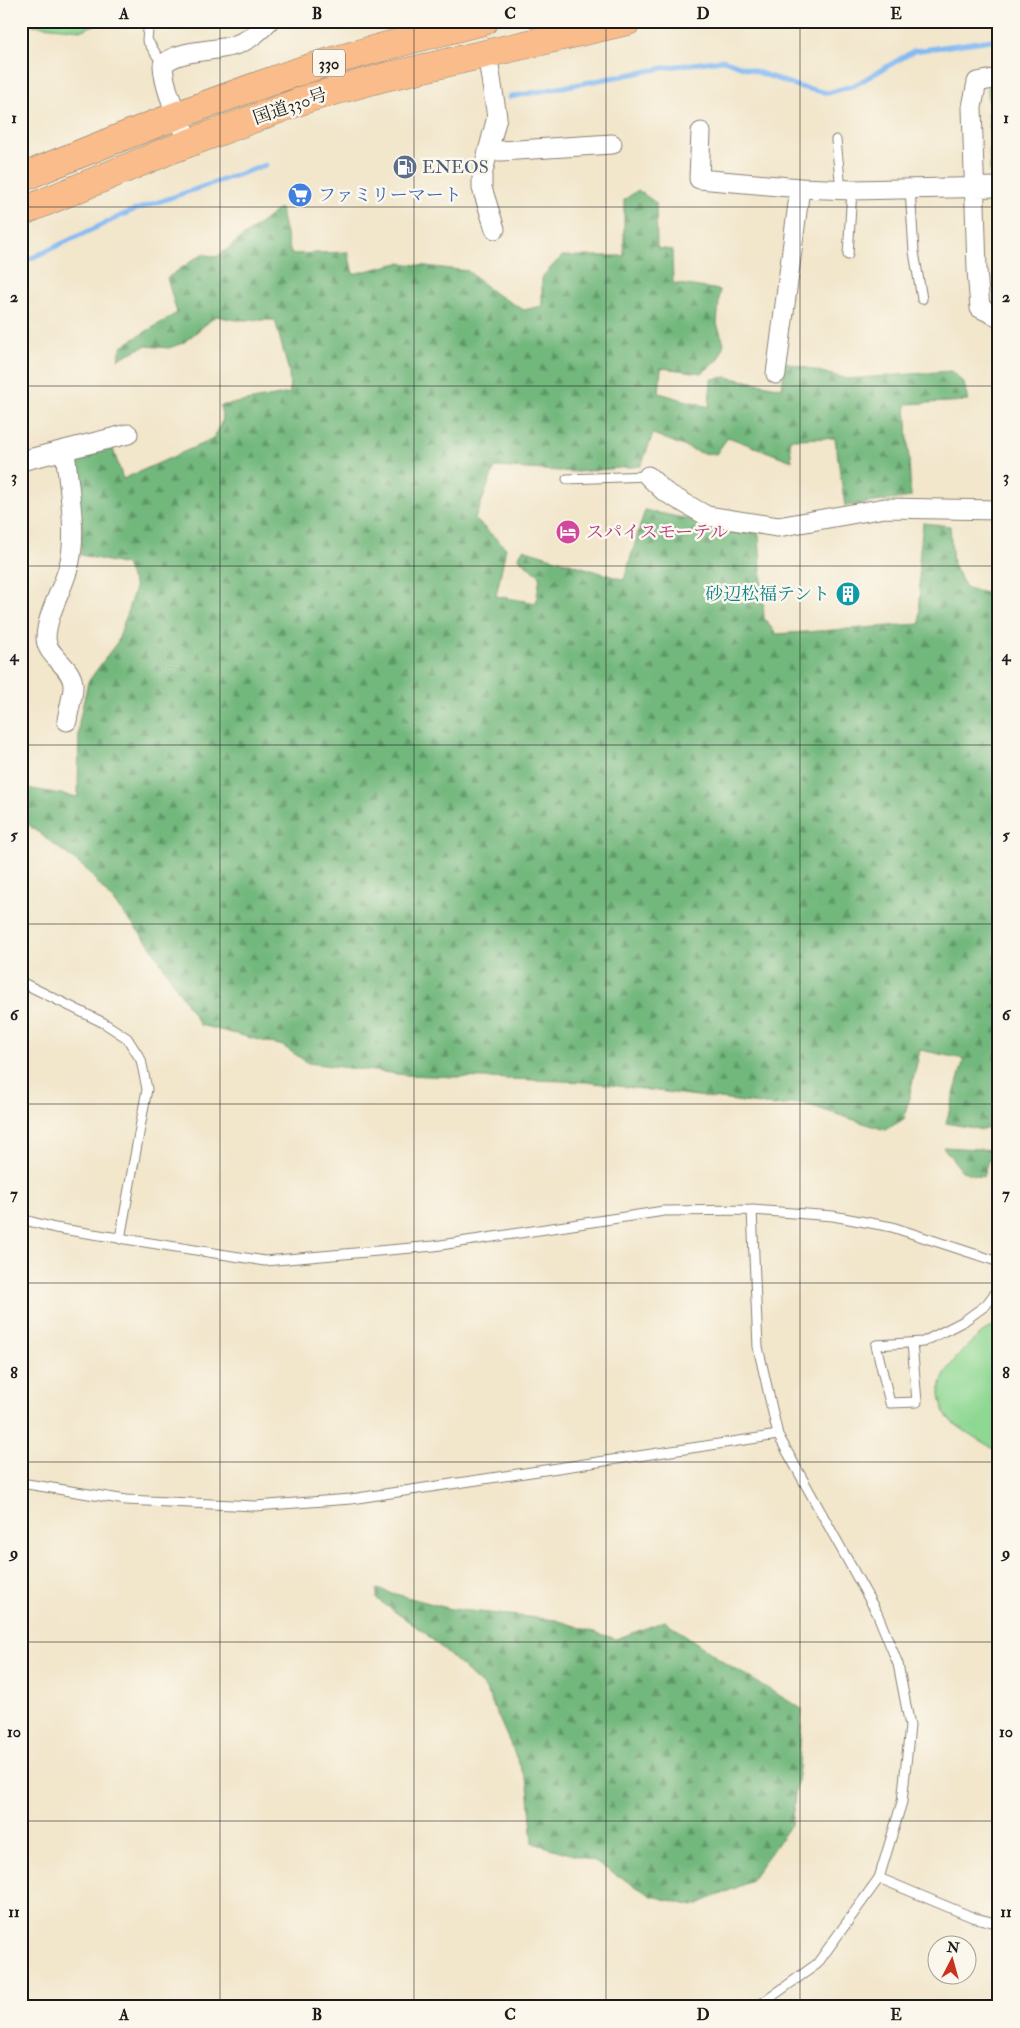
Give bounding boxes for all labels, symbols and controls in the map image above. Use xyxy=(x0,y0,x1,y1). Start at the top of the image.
text: A xyxy=(118,4,130,24)
text: B xyxy=(312,4,322,24)
text: C xyxy=(504,4,516,24)
text: D xyxy=(696,4,710,24)
text: E xyxy=(890,4,902,24)
road number: 330 xyxy=(313,49,345,76)
street label: 国道330号 xyxy=(250,83,330,130)
text: 1 xyxy=(11,108,17,128)
text: 1 xyxy=(1003,108,1009,128)
fuel station icon: ENEOS xyxy=(392,154,418,180)
place label: ENEOS xyxy=(422,156,489,179)
supermarket icon: ファミリーマート xyxy=(287,182,313,208)
place label: ファミリーマート xyxy=(318,184,462,207)
text: 2 xyxy=(10,287,18,307)
text: 2 xyxy=(1002,287,1010,307)
text: 3 xyxy=(11,467,17,487)
text: 3 xyxy=(1003,467,1009,487)
hotel icon: スパイスモーテル xyxy=(555,519,581,545)
place label: スパイスモーテル xyxy=(586,521,728,544)
building icon: 砂辺松福テント xyxy=(835,581,861,607)
place label: 砂辺松福テント xyxy=(705,583,830,606)
text: 4 xyxy=(9,646,20,666)
text: 4 xyxy=(1001,646,1012,666)
text: 5 xyxy=(10,825,18,845)
text: 5 xyxy=(1002,825,1010,845)
text: 6 xyxy=(10,1005,20,1025)
text: 6 xyxy=(1002,1005,1012,1025)
text: 7 xyxy=(10,1184,18,1204)
text: 7 xyxy=(1002,1184,1010,1204)
text: 8 xyxy=(10,1363,18,1383)
text: 8 xyxy=(1002,1363,1010,1383)
text: 9 xyxy=(8,1543,18,1563)
text: 9 xyxy=(1000,1543,1010,1563)
text: 10 xyxy=(7,1722,21,1742)
text: 10 xyxy=(999,1722,1013,1742)
text: 11 xyxy=(8,1902,20,1922)
text: 11 xyxy=(1000,1902,1012,1922)
north arrow xyxy=(928,1936,978,1986)
text: N xyxy=(945,1938,961,1957)
text: A xyxy=(118,2005,130,2025)
text: B xyxy=(312,2005,322,2025)
text: C xyxy=(504,2005,516,2025)
text: D xyxy=(696,2005,710,2025)
text: E xyxy=(890,2005,902,2025)

